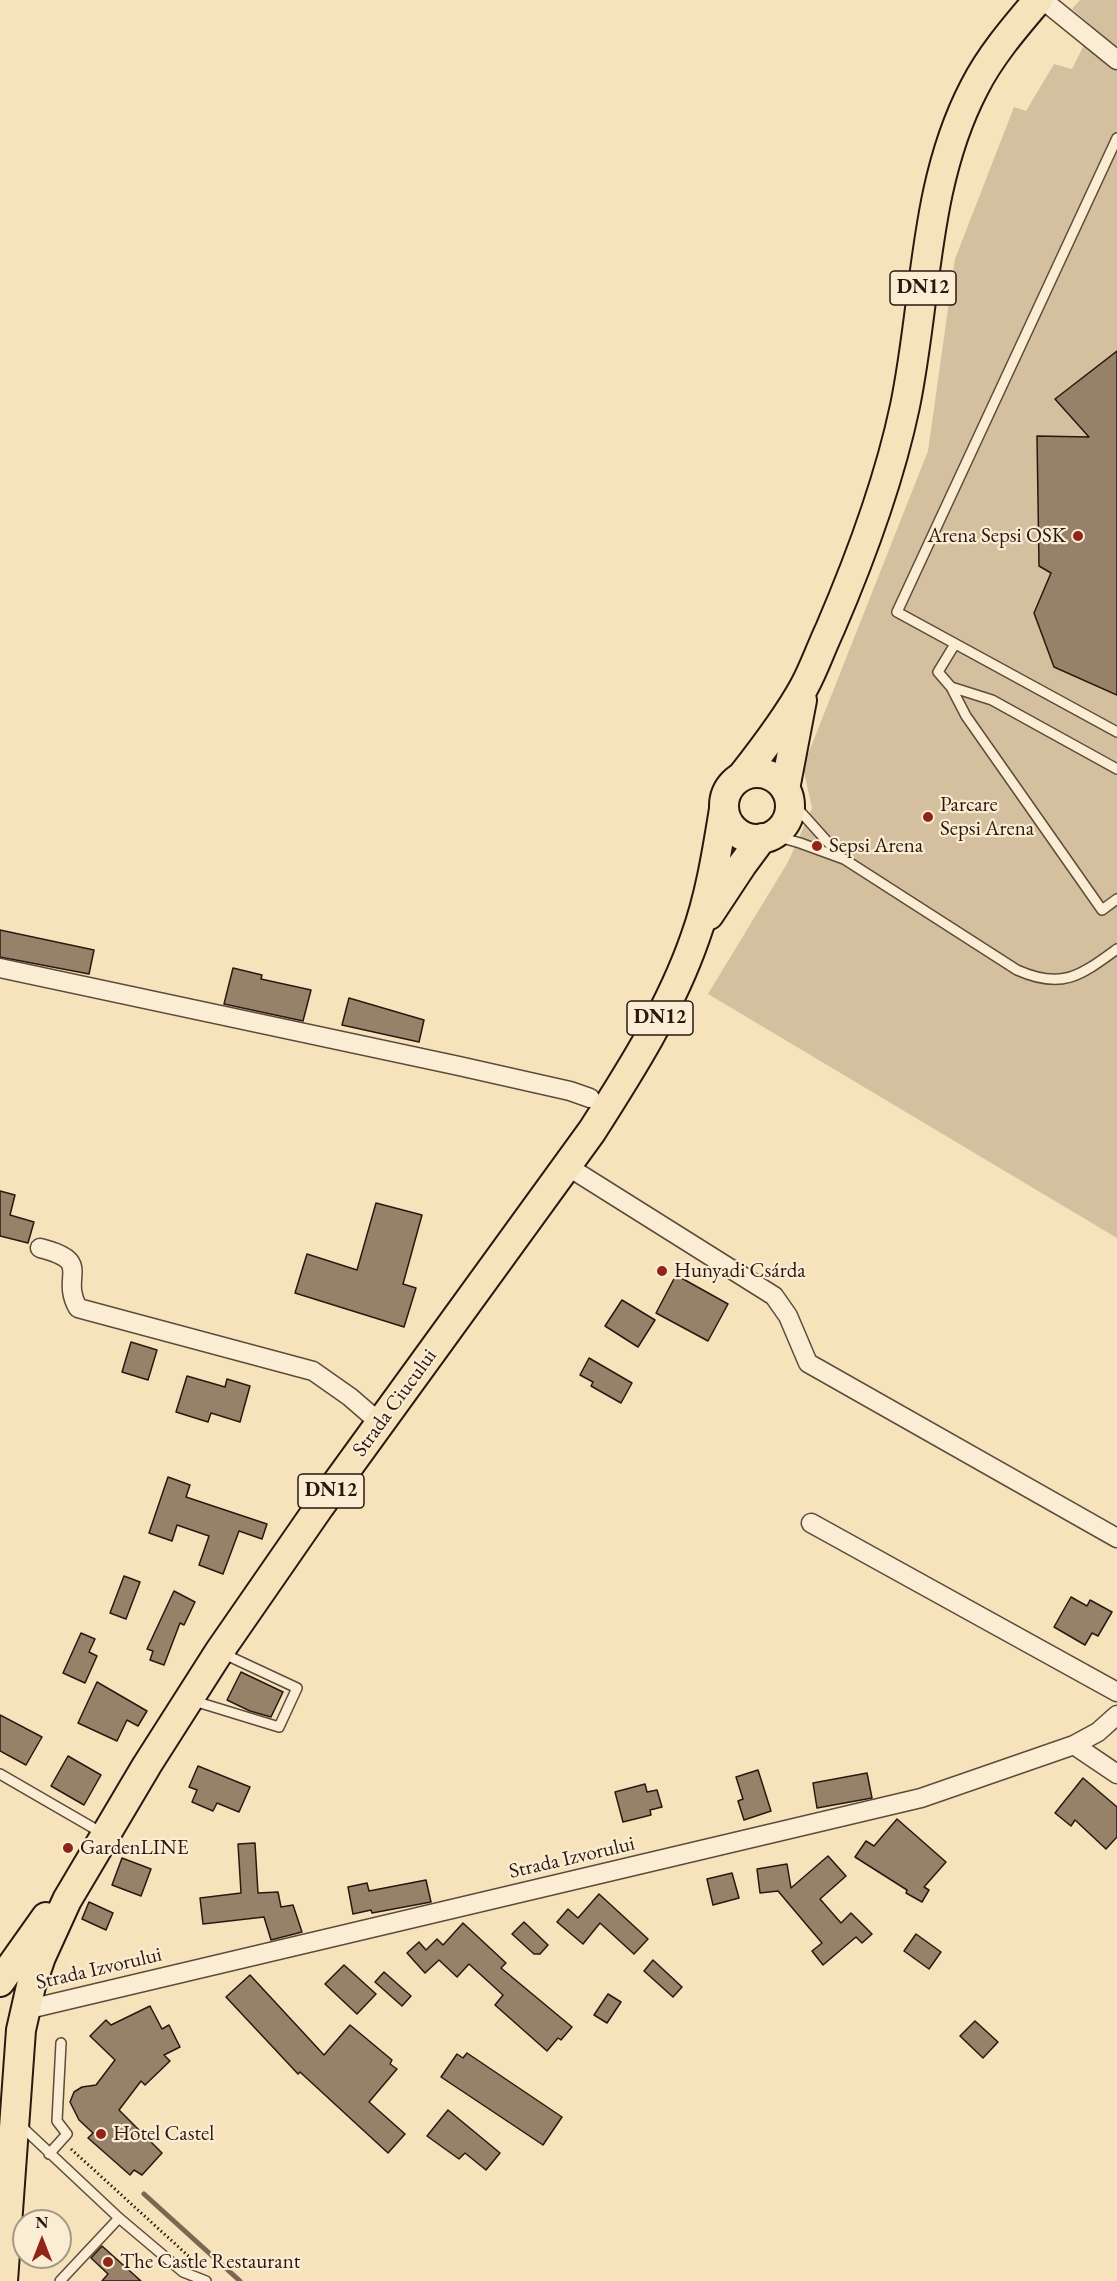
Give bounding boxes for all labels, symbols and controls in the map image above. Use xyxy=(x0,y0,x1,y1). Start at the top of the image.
road number: DN12 xyxy=(890,271,956,305)
place label: Arena Sepsi OSK xyxy=(928,523,1066,549)
marker: Arena Sepsi OSK xyxy=(1071,529,1085,543)
place label: Parcare Sepsi Arena xyxy=(940,792,1034,842)
marker: Parcare Sepsi Arena xyxy=(921,810,935,824)
place label: Sepsi Arena xyxy=(829,833,923,859)
marker: Sepsi Arena xyxy=(810,839,824,853)
road number: DN12 xyxy=(627,1001,693,1035)
place label: Hunyadi Csárda xyxy=(674,1258,806,1284)
marker: Hunyadi Csárda xyxy=(655,1264,669,1278)
street label: Strada Ciucului xyxy=(347,1344,443,1462)
road number: DN12 xyxy=(298,1474,364,1508)
street label: Strada Izvorului xyxy=(507,1831,637,1885)
place label: GardenLINE xyxy=(80,1835,188,1861)
marker: GardenLINE xyxy=(61,1841,75,1855)
street label: Strada Izvorului xyxy=(34,1942,164,1996)
place label: Hotel Castel xyxy=(113,2121,214,2147)
marker: Hotel Castel xyxy=(94,2127,108,2141)
north arrow xyxy=(12,2209,72,2269)
text: N xyxy=(36,2212,48,2233)
place label: The Castle Restaurant xyxy=(120,2249,300,2275)
marker: The Castle Restaurant xyxy=(101,2255,115,2269)

